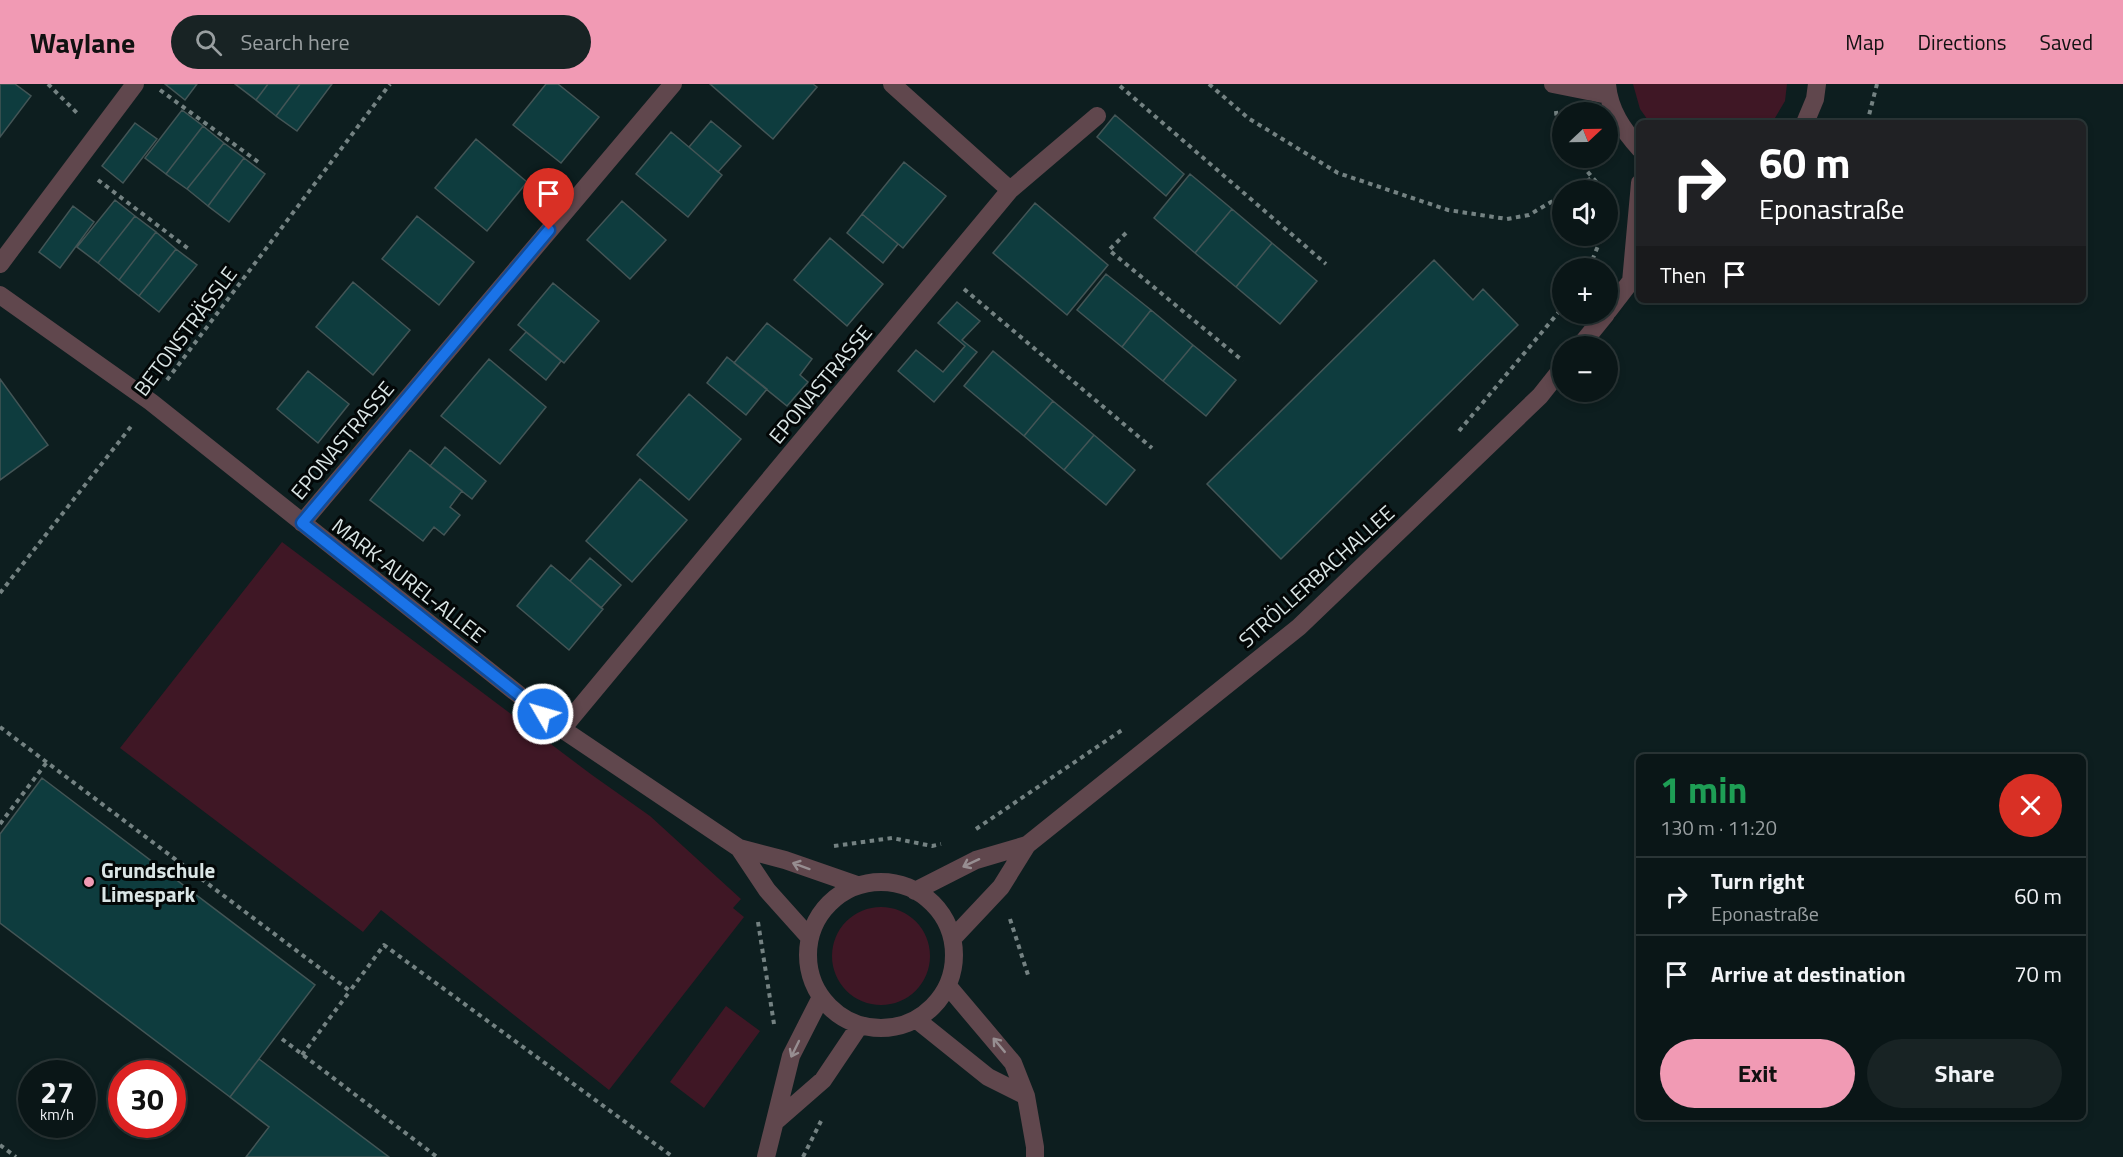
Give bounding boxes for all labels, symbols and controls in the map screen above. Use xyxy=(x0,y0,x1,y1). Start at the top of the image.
search box xyxy=(171,15,591,69)
text: Waylane xyxy=(30,21,135,64)
text: Search here xyxy=(240,25,350,59)
icon: search xyxy=(192,26,225,59)
text: Map xyxy=(1845,26,1885,58)
text: Directions xyxy=(1918,26,2007,58)
text: Saved xyxy=(2040,26,2093,58)
north arrow xyxy=(1552,102,1618,168)
map controls xyxy=(1552,102,1618,402)
text: 60 m xyxy=(1759,130,1851,194)
icon: right xyxy=(1660,144,1738,222)
pin xyxy=(523,168,574,230)
icon: arrive xyxy=(532,177,565,210)
button: sound xyxy=(1552,180,1618,246)
text: Eponastraße xyxy=(1759,188,1904,229)
button: + xyxy=(1552,258,1618,324)
text: Then xyxy=(1660,258,1706,292)
icon: arrive xyxy=(1718,258,1751,291)
street label: BETONSTRÄSSLE xyxy=(126,259,244,403)
street label: EPONASTRASSE xyxy=(761,318,879,450)
button: − xyxy=(1552,336,1618,402)
street label: EPONASTRASSE xyxy=(283,374,401,506)
street label: STRÖLLERBACHALLEE xyxy=(1231,497,1401,655)
street label: MARK-AUREL-ALLEE xyxy=(325,510,493,650)
position arrow xyxy=(511,682,575,746)
text: 1 min xyxy=(1660,762,1747,817)
button: close xyxy=(1999,774,2062,837)
text: 130 m · 11:20 xyxy=(1660,812,1777,843)
place label: Grundschule Limespark xyxy=(101,854,215,910)
one-way arrow xyxy=(963,857,981,869)
one-way arrow xyxy=(793,859,811,870)
text: Turn right xyxy=(1711,864,1805,898)
marker: Grundschule Limespark xyxy=(82,875,96,889)
text: 60 m xyxy=(2014,879,2062,913)
icon: right xyxy=(1660,880,1693,913)
text: Eponastraße xyxy=(1711,898,1819,929)
text: Arrive at destination xyxy=(1711,957,1906,991)
text: 70 m xyxy=(2014,957,2062,991)
icon: arrive xyxy=(1660,958,1693,991)
one-way arrow xyxy=(992,1037,1005,1053)
one-way arrow xyxy=(788,1039,800,1057)
button: Exit xyxy=(1660,1039,1855,1108)
button: Share xyxy=(1867,1039,2062,1108)
speed limit sign: 30 xyxy=(108,1060,186,1138)
text: 27 xyxy=(40,1069,74,1115)
text: km/h xyxy=(40,1103,74,1126)

